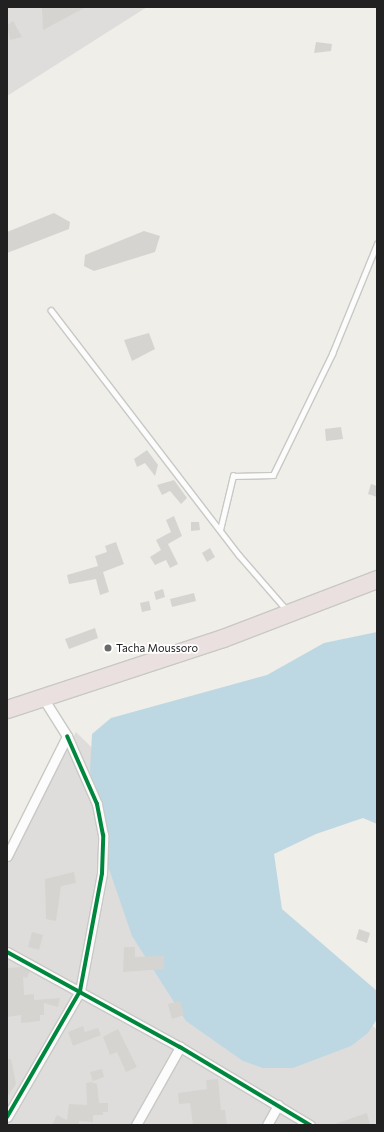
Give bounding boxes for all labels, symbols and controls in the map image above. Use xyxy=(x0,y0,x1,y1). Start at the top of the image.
place label: Tacha Moussoro xyxy=(116,641,198,655)
marker: Tacha Moussoro xyxy=(103,643,113,653)

